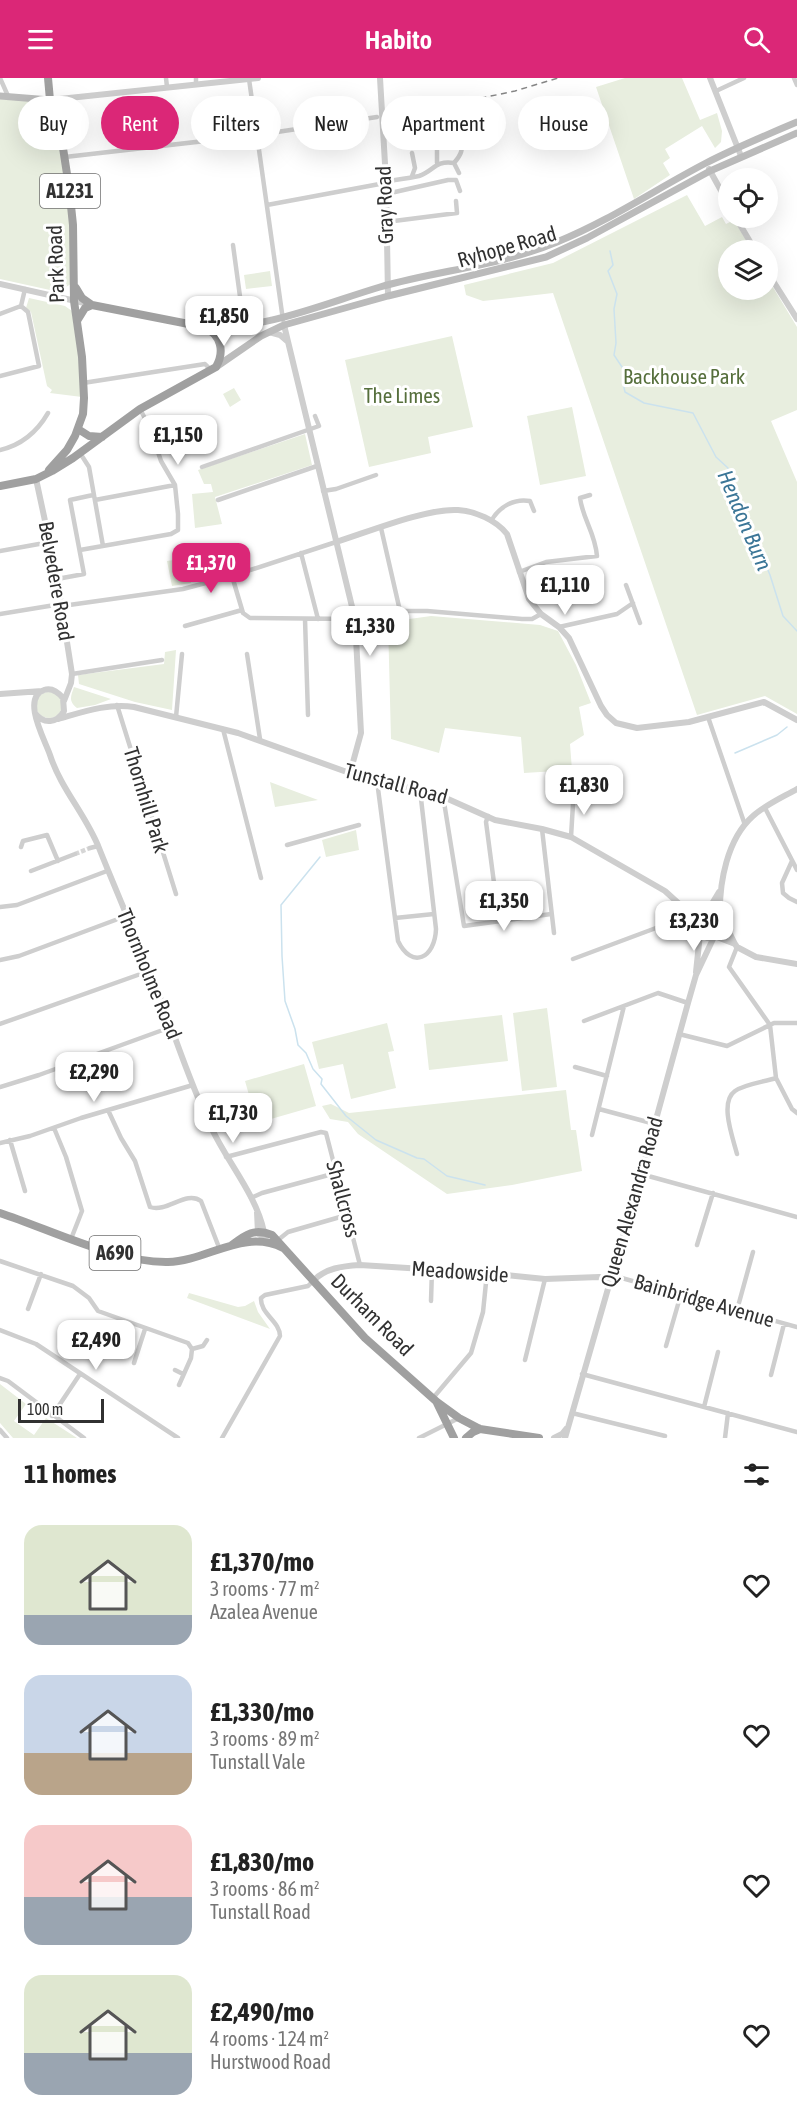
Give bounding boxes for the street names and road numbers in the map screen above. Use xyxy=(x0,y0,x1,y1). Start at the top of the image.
street label: Gray Road xyxy=(371,165,397,245)
road number: A1231 xyxy=(40,174,100,208)
street label: Ryhope Road xyxy=(455,220,559,272)
street label: Park Road xyxy=(42,225,68,303)
street label: Belvedere Road xyxy=(35,519,79,642)
street label: Thornhill Park xyxy=(119,744,174,855)
street label: Tunstall Road xyxy=(342,758,450,808)
street label: Thornholme Road xyxy=(113,905,187,1042)
street label: Queen Alexandra Road xyxy=(595,1114,667,1290)
street label: Shallcross xyxy=(322,1158,366,1240)
road number: A690 xyxy=(90,1236,140,1270)
street label: Meadowside xyxy=(411,1256,509,1286)
street label: Durham Road xyxy=(327,1268,419,1360)
street label: Bainbridge Avenue xyxy=(631,1269,777,1332)

